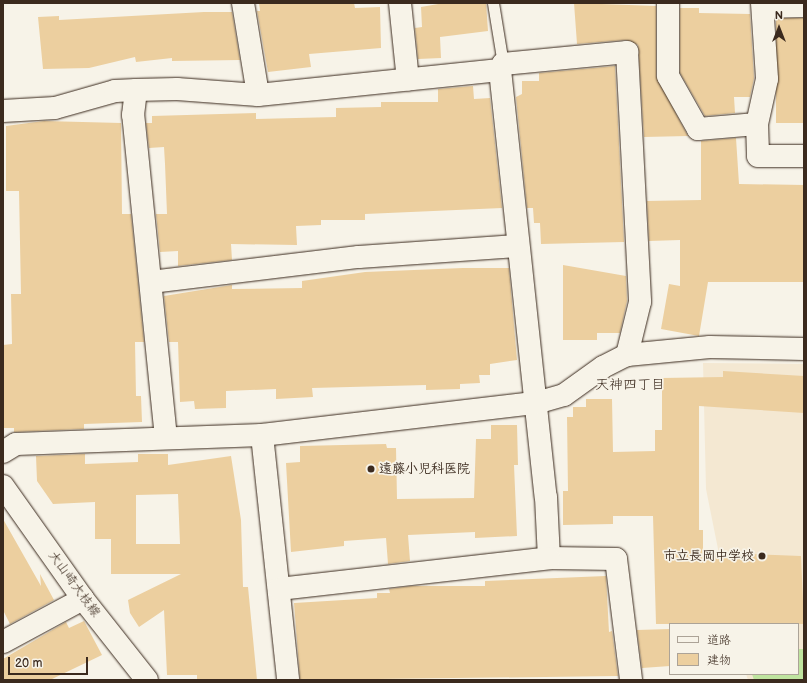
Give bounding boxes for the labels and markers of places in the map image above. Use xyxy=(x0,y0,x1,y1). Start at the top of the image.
place label: 遠藤小児科医院 xyxy=(379,461,470,477)
marker: 遠藤小児科医院 xyxy=(366,464,376,474)
place label: 市立長岡中学校 xyxy=(663,548,754,564)
marker: 市立長岡中学校 xyxy=(757,551,767,561)

